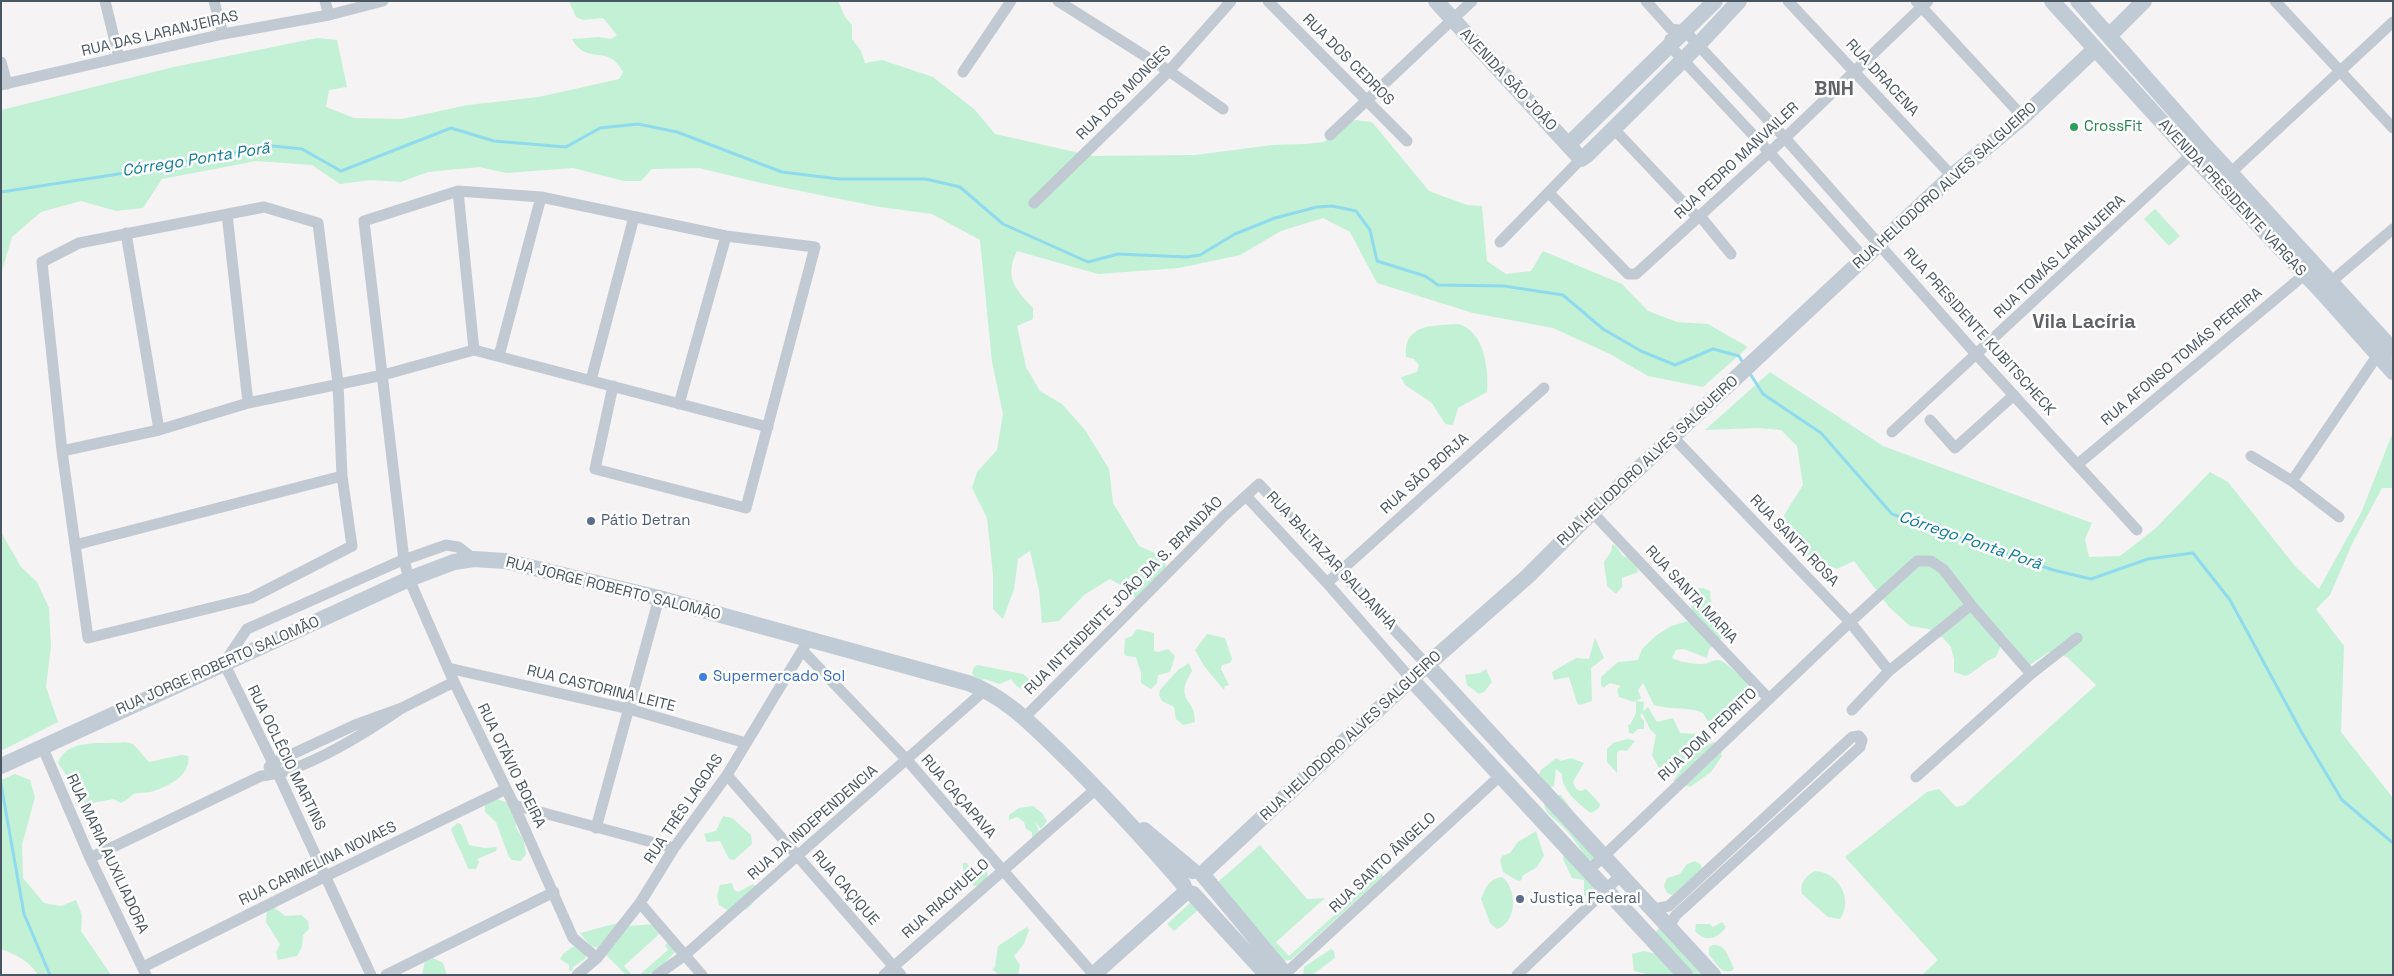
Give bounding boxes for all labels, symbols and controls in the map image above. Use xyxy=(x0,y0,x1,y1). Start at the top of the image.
street label: RUA DAS LARANJEIRAS xyxy=(80,7,240,61)
street label: RUA DOS CEDROS xyxy=(1298,10,1398,110)
street label: AVENIDA SÃO JOÃO xyxy=(1456,25,1560,135)
street label: RUA DRACENA xyxy=(1842,36,1922,120)
street label: RUA DOS MONGES xyxy=(1073,42,1175,144)
district label: BNH xyxy=(1814,78,1854,102)
street label: RUA PEDRO MANVAILER xyxy=(1671,99,1803,223)
street label: RUA HELIODORO ALVES SALGUEIRO xyxy=(1849,99,2041,273)
street label: AVENIDA PRESIDENTE VARGAS xyxy=(2154,116,2310,280)
place label: CrossFit xyxy=(2084,118,2143,136)
marker: CrossFit xyxy=(2068,121,2080,133)
water label: Córrego Ponta Porã xyxy=(121,139,271,181)
street label: RUA TOMÁS LARANJEIRA xyxy=(1991,191,2129,323)
street label: RUA PRESIDENTE KUBITSCHECK xyxy=(1899,245,2059,419)
street label: RUA AFONSO TOMÁS PEREIRA xyxy=(2098,284,2266,430)
district label: Vila Lacíria xyxy=(2032,311,2136,335)
street label: RUA HELIODORO ALVES SALGUEIRO xyxy=(1554,372,1742,550)
street label: RUA SÃO BORJA xyxy=(1377,430,1473,518)
street label: RUA BALTAZAR SALDANHA xyxy=(1262,488,1400,634)
street label: RUA SANTA ROSA xyxy=(1746,492,1842,590)
street label: RUA INTENDENTE JOÃO DA S. BRANDÃO xyxy=(1021,493,1227,699)
water label: Córrego Ponta Porã xyxy=(1896,508,2044,574)
place label: Pátio Detran xyxy=(601,512,690,530)
marker: Pátio Detran xyxy=(585,515,597,527)
street label: RUA SANTA MARIA xyxy=(1641,542,1741,648)
street label: RUA JORGE ROBERTO SALOMÃO xyxy=(504,554,722,624)
street label: RUA JORGE ROBERTO SALOMÃO xyxy=(113,613,323,719)
street label: RUA HELIODORO ALVES SALGUEIRO xyxy=(1257,647,1445,825)
street label: RUA CASTORINA LEITE xyxy=(525,662,677,716)
place label: Supermercado Sol xyxy=(713,668,845,686)
marker: Supermercado Sol xyxy=(697,671,709,683)
street label: RUA OCLÊCIO MARTINS xyxy=(243,682,329,834)
street label: RUA DOM PEDRITO xyxy=(1655,685,1761,785)
street label: RUA OTÁVIO BOEIRA xyxy=(473,701,549,831)
street label: RUA TRÊS LAGOAS xyxy=(641,751,727,867)
street label: RUA CAÇAPAVA xyxy=(917,751,999,843)
street label: RUA DA INDEPENDENCIA xyxy=(744,762,882,884)
street label: RUA MARIA AUXILIADORA xyxy=(62,771,152,937)
street label: RUA SANTO ÂNGELO xyxy=(1326,809,1440,917)
street label: RUA CARMELINA NOVAES xyxy=(236,818,400,910)
street label: RUA CAÇIQUE xyxy=(808,847,882,929)
street label: RUA RIACHUELO xyxy=(899,855,993,943)
place label: Justiça Federal xyxy=(1530,890,1641,908)
marker: Justiça Federal xyxy=(1514,893,1526,905)

